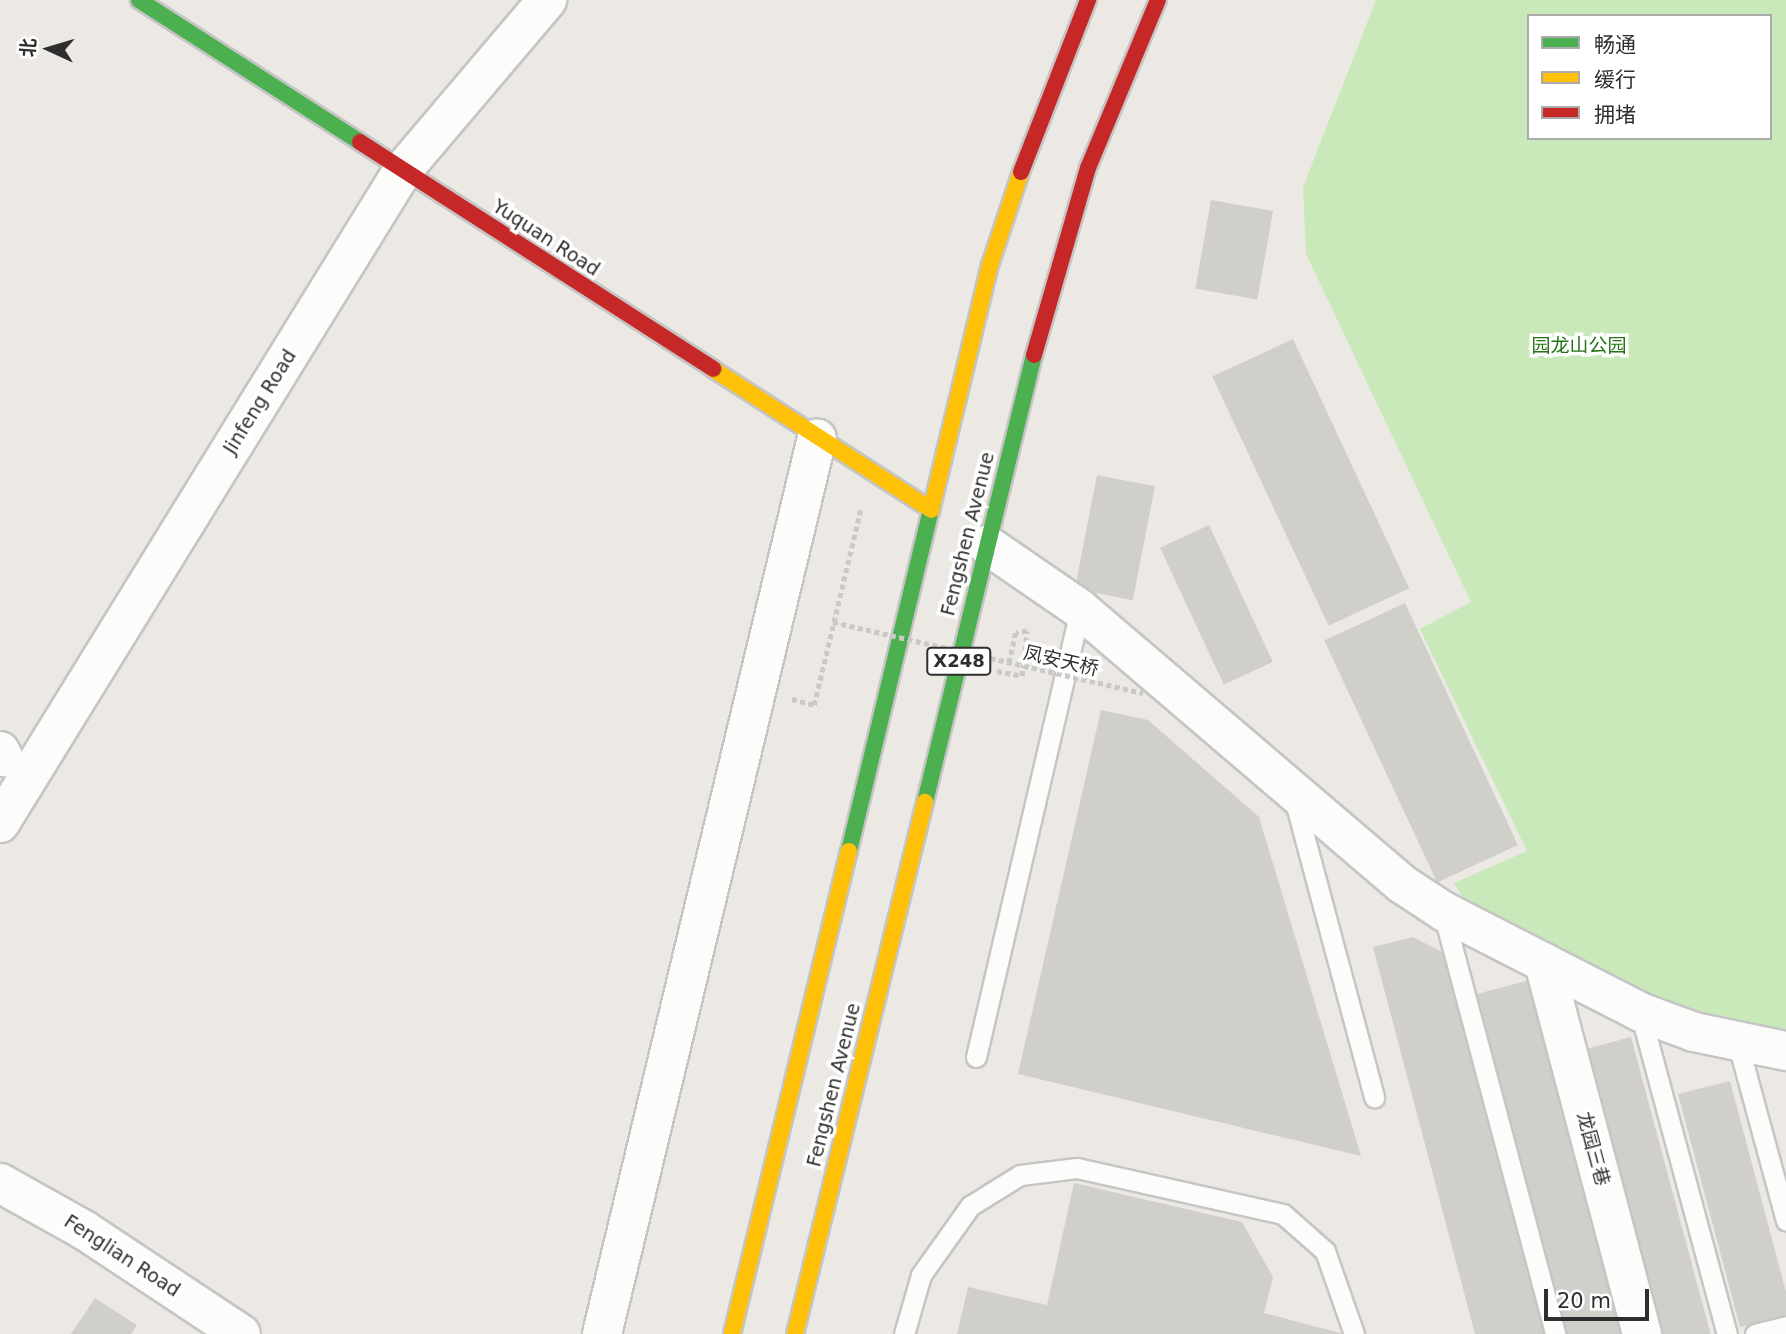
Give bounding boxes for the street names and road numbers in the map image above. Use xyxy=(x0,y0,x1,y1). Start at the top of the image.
street label: Yuquan Road xyxy=(488,195,604,281)
street label: Jinfeng Road xyxy=(219,345,301,459)
street label: Fengshen Avenue xyxy=(937,450,999,618)
street label: 凤安天桥 xyxy=(1021,641,1101,681)
road number: X248 xyxy=(926,646,992,676)
street label: Fengshen Avenue xyxy=(803,1001,865,1169)
street label: 龙园三巷 xyxy=(1572,1109,1614,1189)
street label: Fenglian Road xyxy=(60,1210,184,1302)

